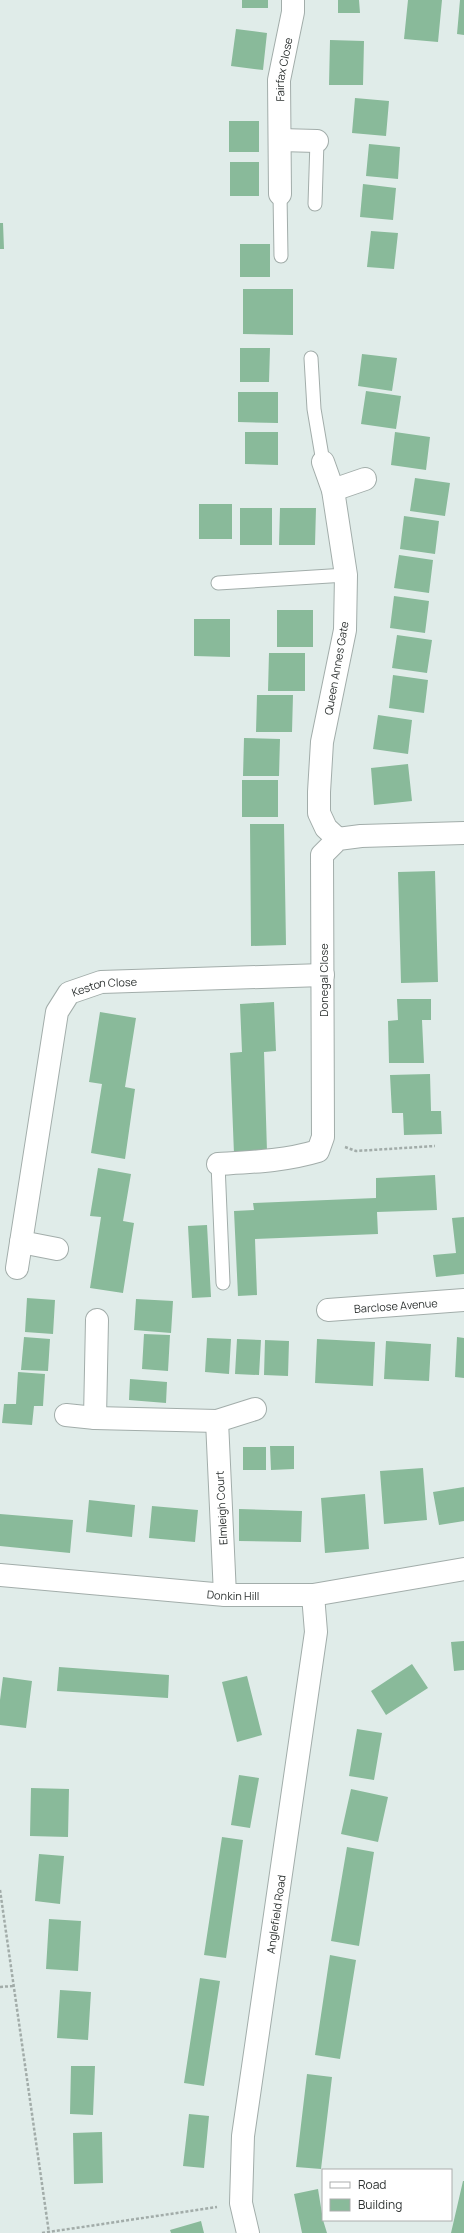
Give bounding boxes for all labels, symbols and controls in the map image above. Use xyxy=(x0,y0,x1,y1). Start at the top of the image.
street label: Fairfax Close xyxy=(271,35,295,102)
street label: Queen Annes Gate xyxy=(320,619,352,716)
street label: Donegal Close xyxy=(316,943,331,1017)
street label: Keston Close xyxy=(69,973,138,999)
street label: Barclose Avenue xyxy=(353,1294,439,1316)
street label: Elmleigh Court xyxy=(212,1471,230,1545)
street label: Donkin Hill xyxy=(206,1586,259,1603)
street label: Anglefield Road xyxy=(262,1874,288,1955)
legend xyxy=(322,2169,452,2221)
text: Road xyxy=(358,2176,386,2193)
text: Building xyxy=(358,2196,402,2213)

